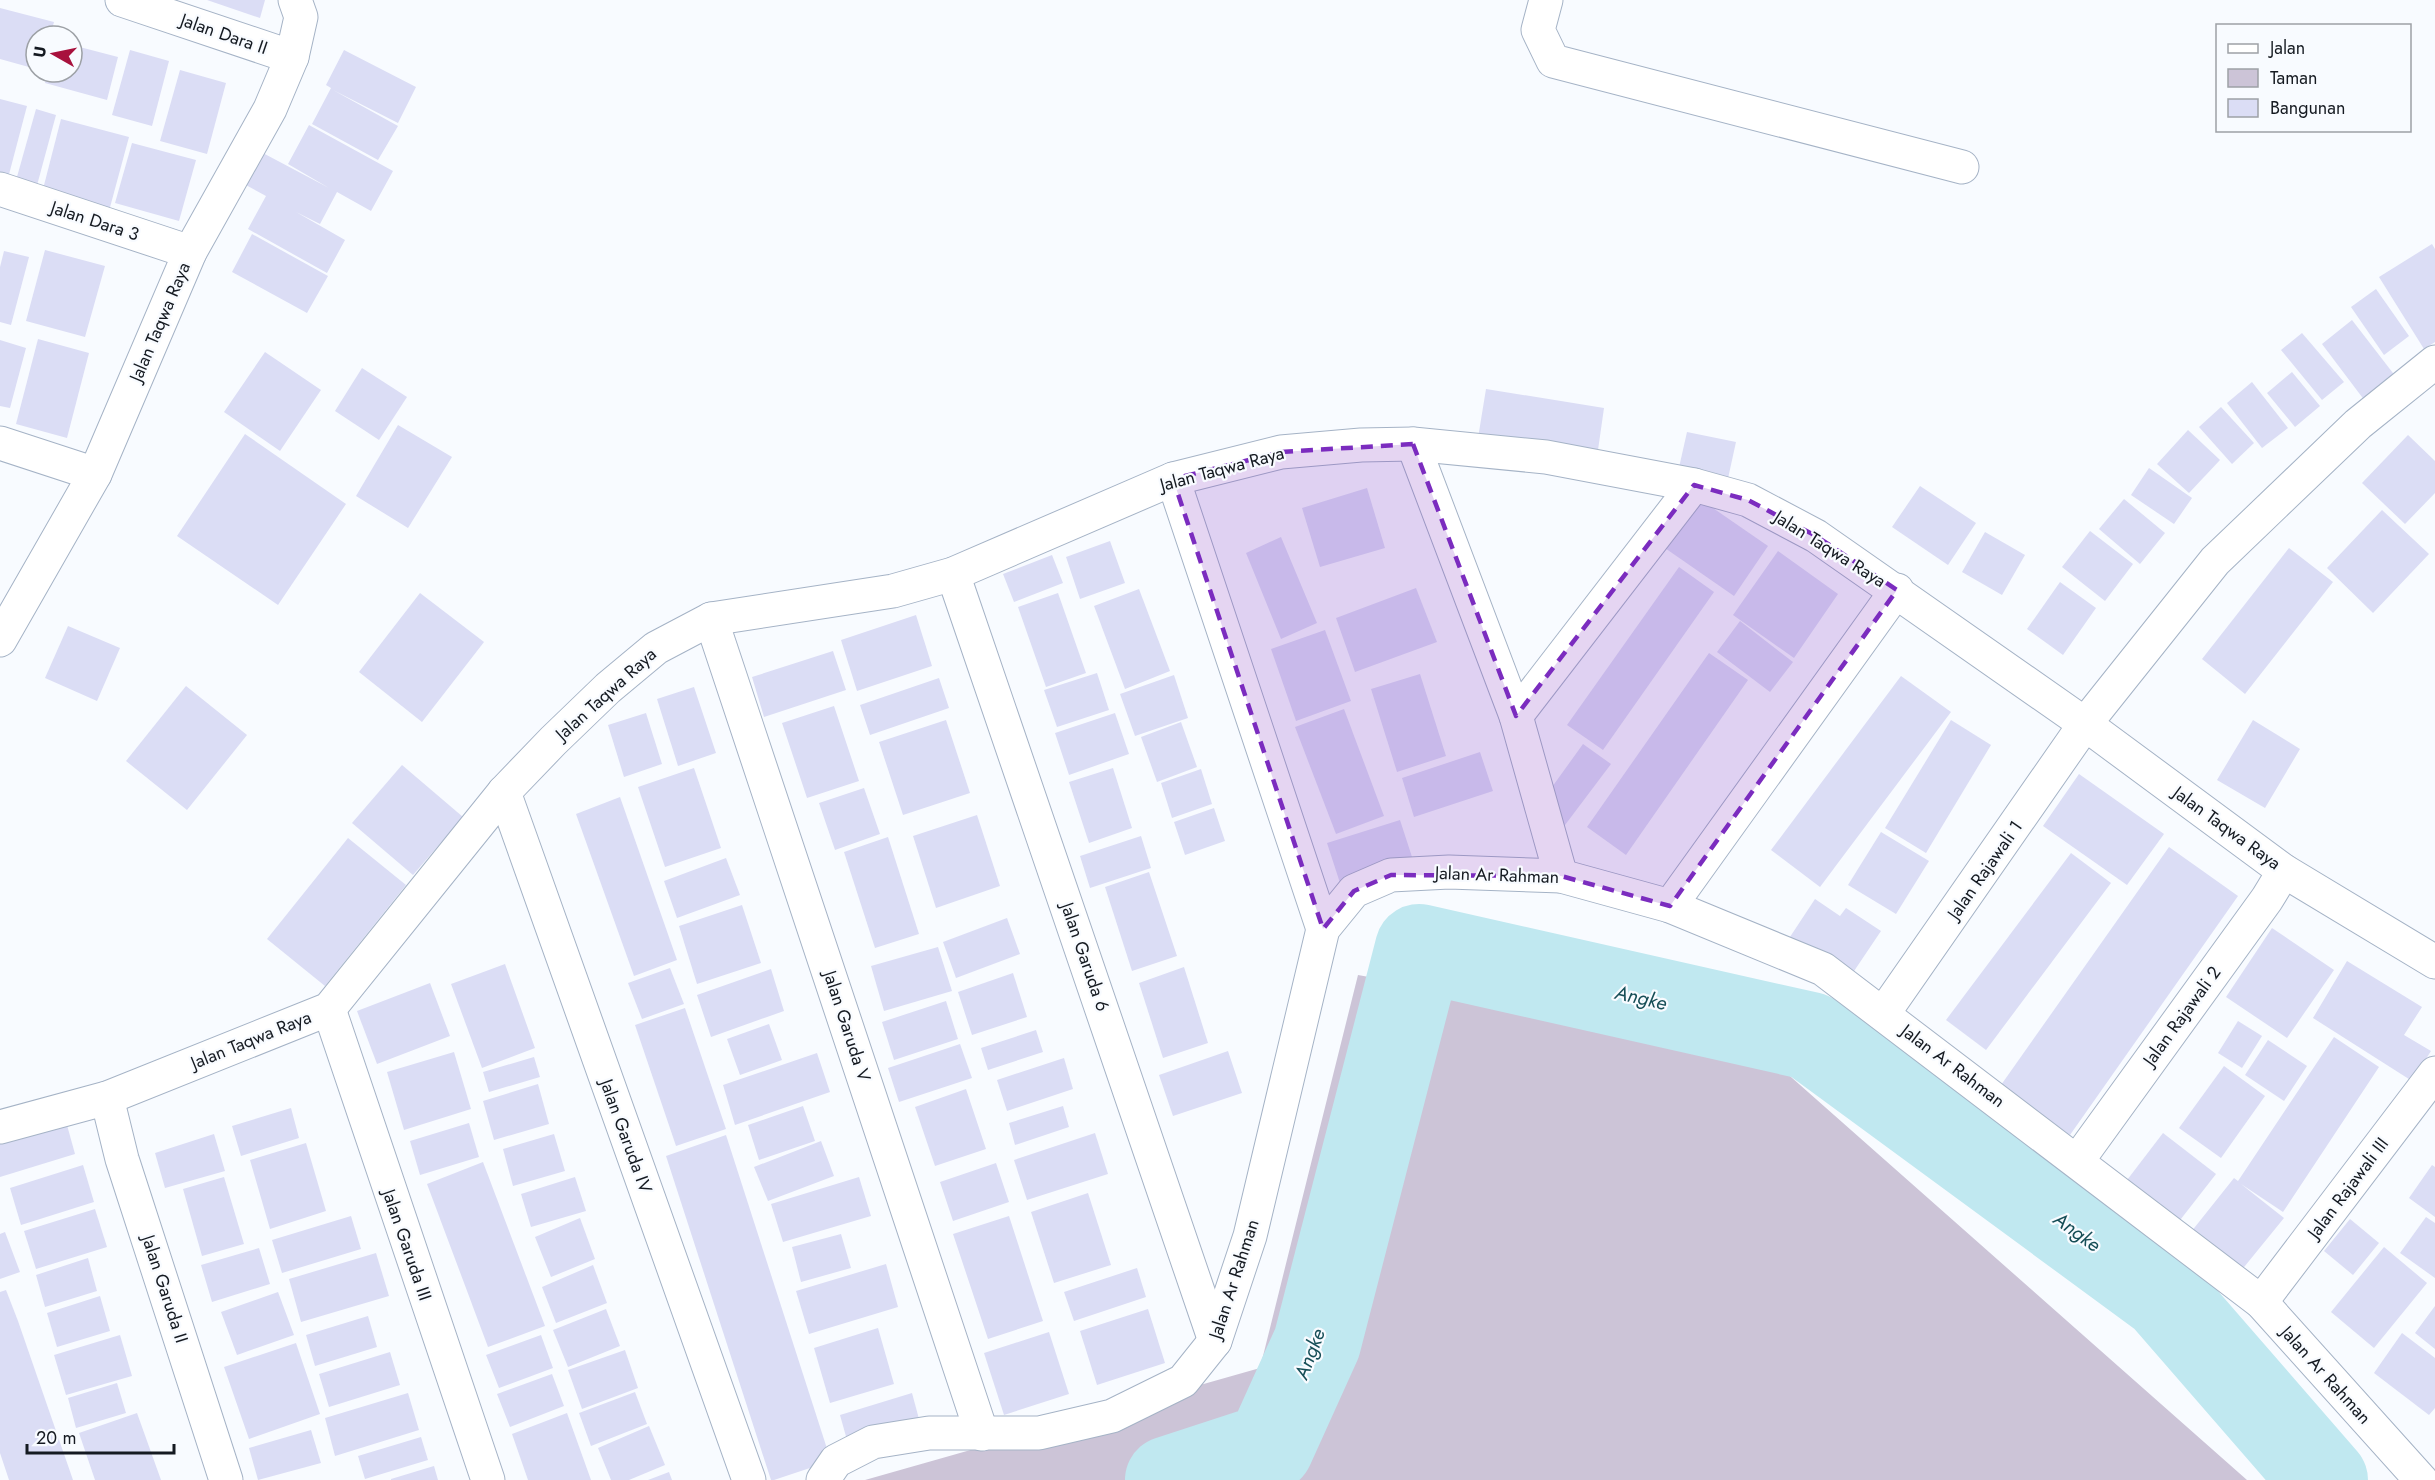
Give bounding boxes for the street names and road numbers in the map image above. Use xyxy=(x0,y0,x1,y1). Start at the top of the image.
street label: Jalan Dara II xyxy=(175,6,271,61)
street label: Jalan Dara 3 xyxy=(46,194,143,248)
street label: Jalan Taqwa Raya xyxy=(122,258,197,388)
street label: Jalan Taqwa Raya xyxy=(1155,440,1287,499)
street label: Jalan Taqwa Raya xyxy=(1767,503,1891,594)
street label: Jalan Taqwa Raya xyxy=(548,642,662,748)
street label: Jalan Taqwa Raya xyxy=(2166,779,2286,876)
street label: Jalan Rajawali 1 xyxy=(1940,815,2029,926)
street label: Jalan Ar Rahman xyxy=(1432,860,1560,890)
street label: Jalan Garuda 6 xyxy=(1054,897,1116,1015)
street label: Jalan Rajawali 2 xyxy=(2136,961,2227,1073)
street label: Jalan Garuda V xyxy=(816,965,877,1085)
street label: Jalan Taqwa Raya xyxy=(185,1004,315,1077)
street label: Jalan Ar Rahman xyxy=(1894,1017,2011,1114)
street label: Jalan Garuda IV xyxy=(593,1074,659,1197)
street label: Jalan Rajawali III xyxy=(2300,1132,2395,1246)
street label: Jalan Garuda III xyxy=(375,1184,438,1304)
street label: Jalan Ar Rahman xyxy=(1202,1216,1266,1344)
street label: Jalan Garuda II xyxy=(135,1230,195,1346)
street label: Jalan Ar Rahman xyxy=(2273,1319,2377,1430)

